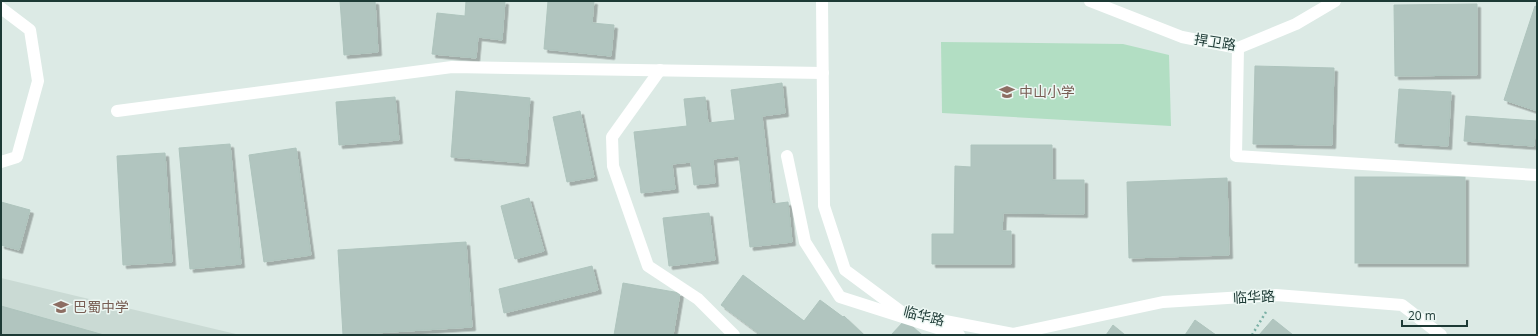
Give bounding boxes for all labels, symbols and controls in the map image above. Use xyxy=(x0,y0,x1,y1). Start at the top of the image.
street label: 捍卫路 xyxy=(1193,29,1237,54)
place label: 中山小学 xyxy=(1019,82,1075,101)
school or university icon: 中山小学 xyxy=(998,83,1016,101)
street label: 临华路 xyxy=(1233,286,1275,307)
place label: 巴蜀中学 xyxy=(73,297,129,316)
school or university icon: 巴蜀中学 xyxy=(52,298,70,316)
street label: 临华路 xyxy=(901,301,947,330)
scale bar xyxy=(1402,302,1467,328)
text: 20 m xyxy=(1408,307,1436,324)

